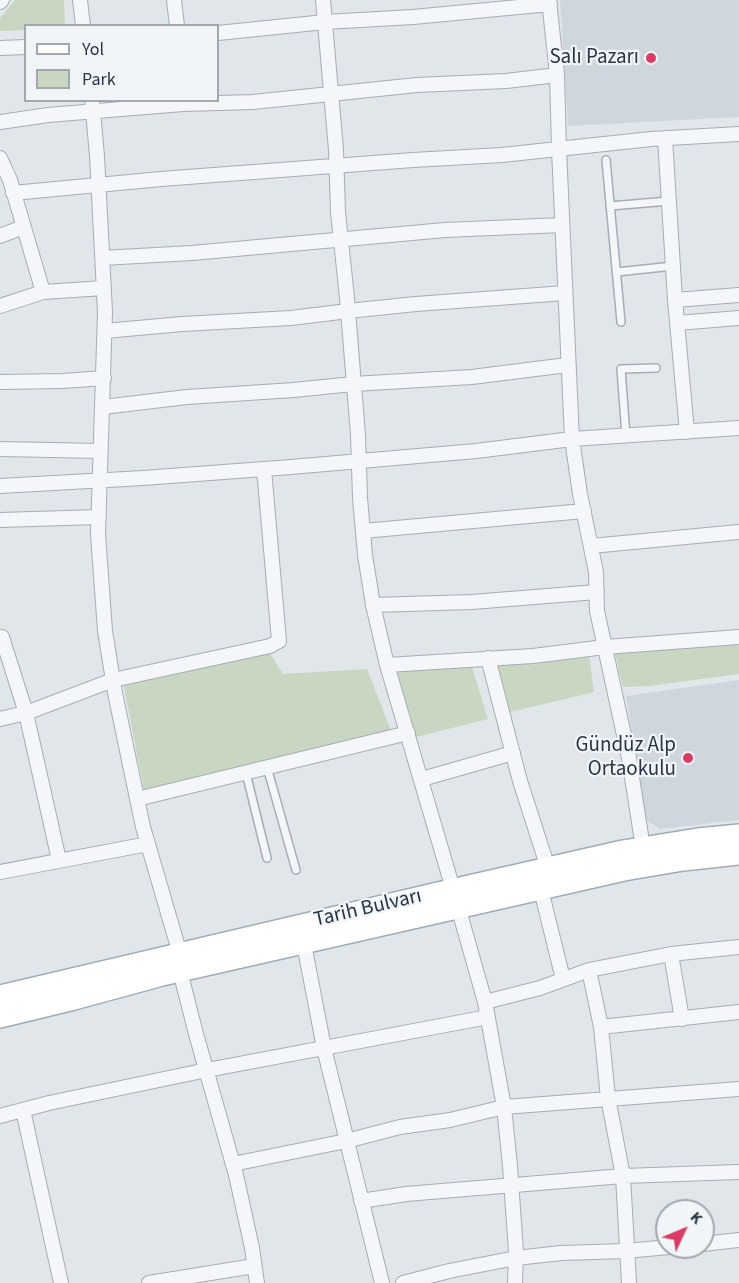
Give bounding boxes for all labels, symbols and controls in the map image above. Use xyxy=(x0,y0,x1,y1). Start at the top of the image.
legend xyxy=(24,24,219,102)
text: Yol xyxy=(82,37,104,62)
place label: Salı Pazarı xyxy=(549,45,639,71)
marker: Salı Pazarı xyxy=(644,51,658,65)
text: Park xyxy=(82,67,116,92)
place label: Gündüz Alp Ortaokulu xyxy=(576,733,676,783)
marker: Gündüz Alp Ortaokulu xyxy=(681,751,695,765)
street label: Tarih Bulvarı xyxy=(312,884,424,934)
north arrow xyxy=(655,1199,715,1259)
text: K xyxy=(685,1207,708,1229)

